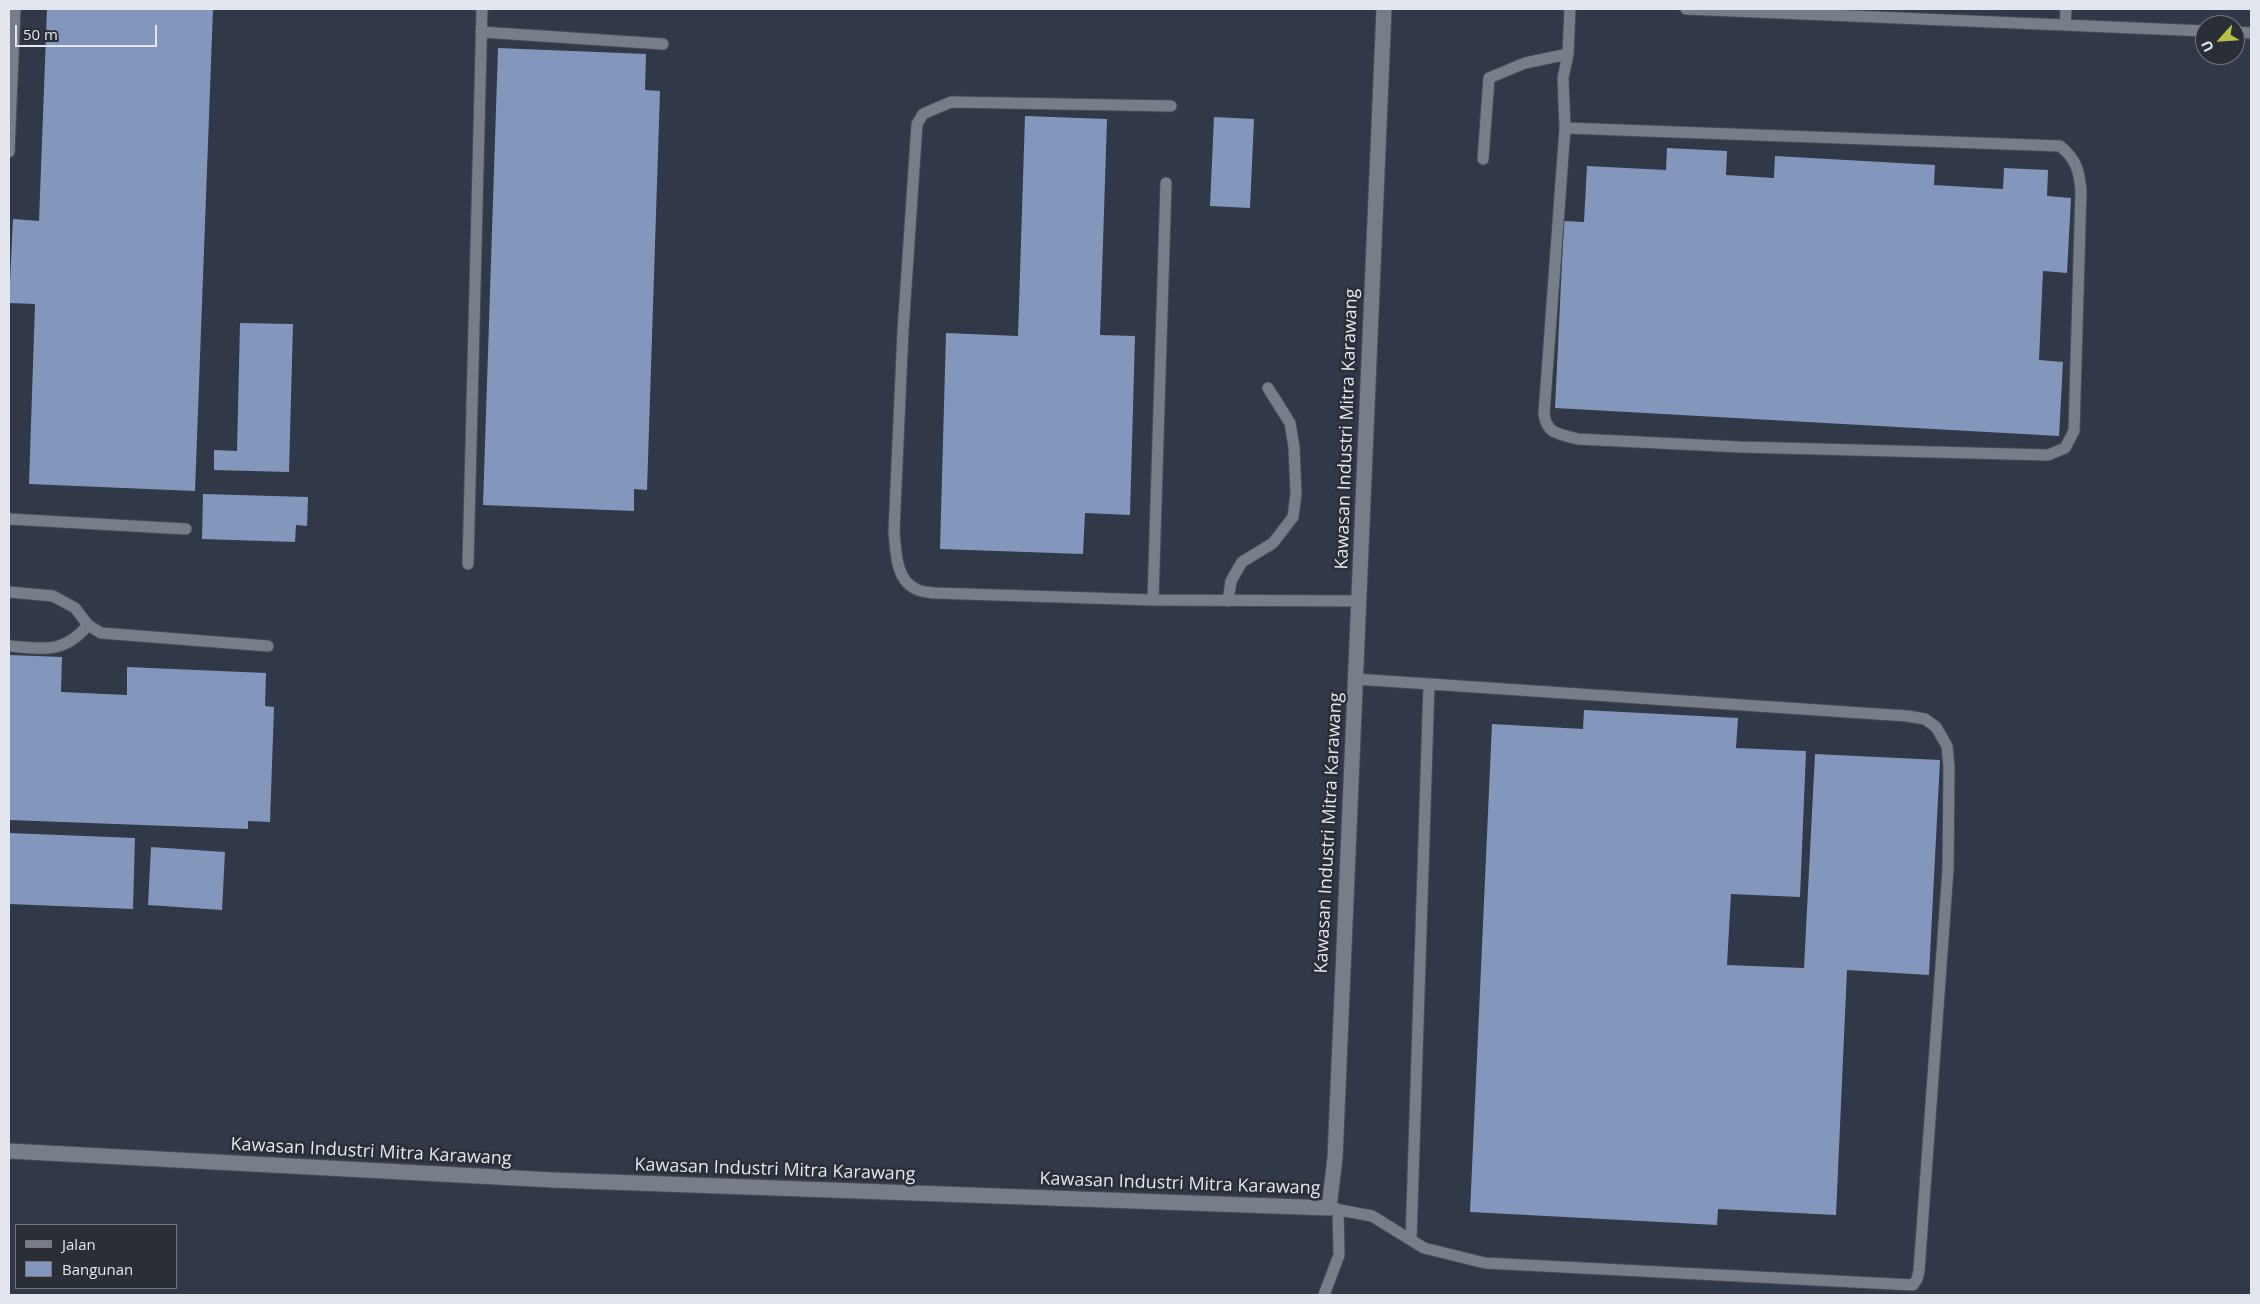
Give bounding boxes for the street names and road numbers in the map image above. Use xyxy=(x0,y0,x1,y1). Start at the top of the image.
street label: Kawasan Industri Mitra Karawang xyxy=(1331,288,1363,570)
street label: Kawasan Industri Mitra Karawang xyxy=(1311,692,1347,974)
street label: Kawasan Industri Mitra Karawang xyxy=(230,1134,512,1170)
street label: Kawasan Industri Mitra Karawang xyxy=(634,1154,916,1186)
street label: Kawasan Industri Mitra Karawang xyxy=(1039,1168,1321,1200)

